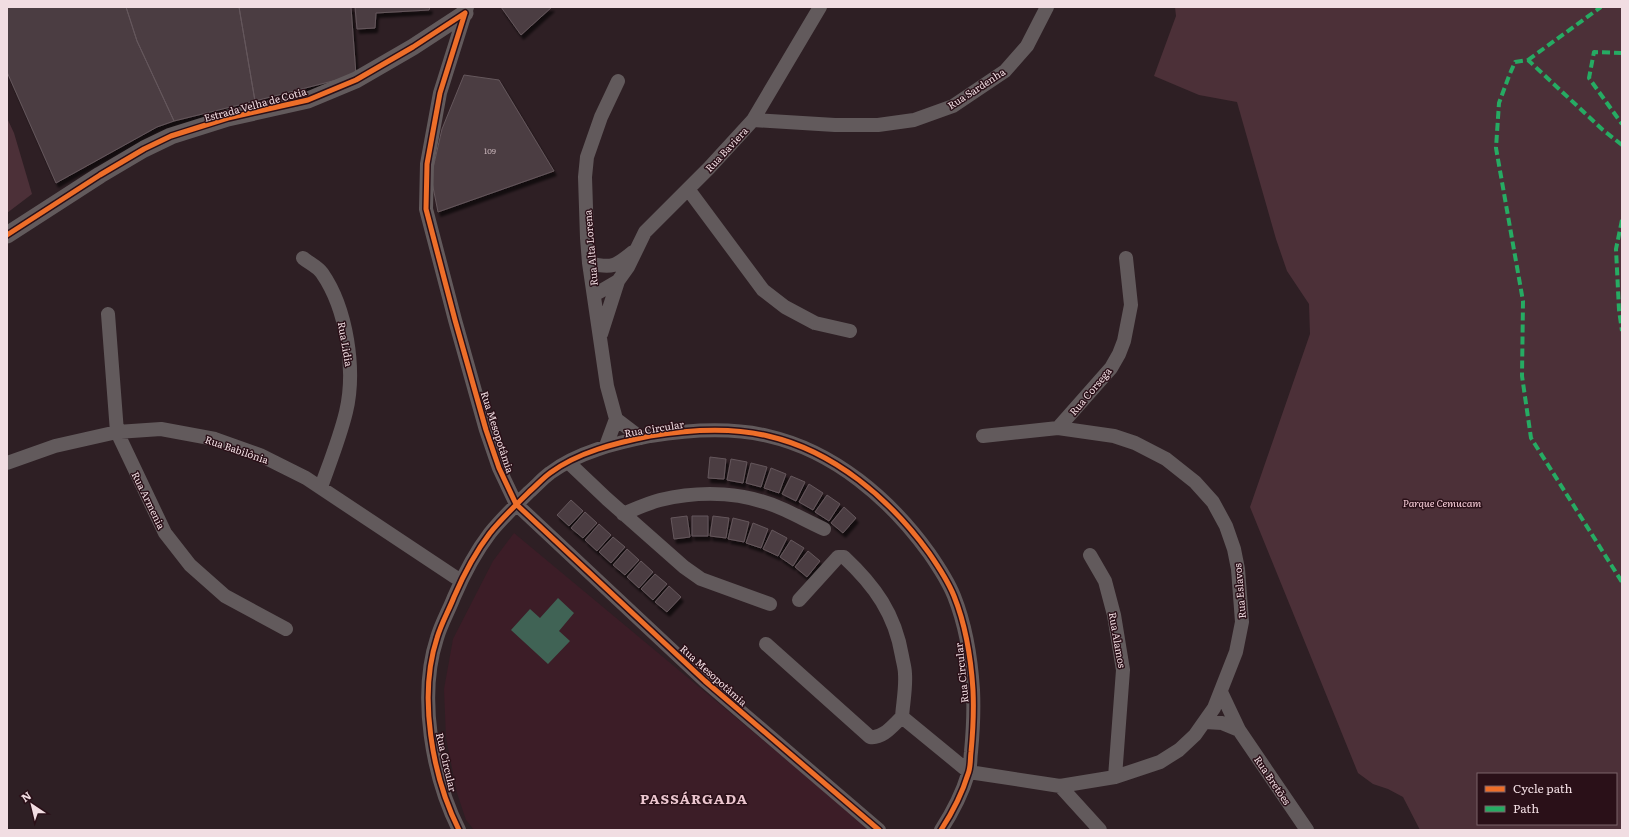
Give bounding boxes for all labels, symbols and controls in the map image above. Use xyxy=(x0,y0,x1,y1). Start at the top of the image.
street label: Rua Sardenha xyxy=(944,63,1008,112)
street label: Estrada Velha de Cotia xyxy=(202,83,309,125)
street label: Rua Baviera xyxy=(701,123,751,175)
house number: 109 xyxy=(484,145,496,156)
street label: Rua Alta Lorena xyxy=(579,209,601,287)
street label: Rua Lidia xyxy=(335,321,357,368)
street label: Rua Corsega xyxy=(1065,363,1115,418)
street label: Rua Mesopotâmia xyxy=(478,389,518,475)
street label: Rua Circular xyxy=(623,416,685,440)
street label: Rua Babilônia xyxy=(203,431,271,467)
street label: Rua Armenia xyxy=(129,469,170,532)
park label: Parque Cemucam xyxy=(1403,495,1481,510)
street label: Rua Eslavos xyxy=(1229,562,1249,619)
street label: Rua Alamos xyxy=(1106,611,1130,670)
street label: Rua Mesopotâmia xyxy=(677,641,751,709)
street label: Rua Circular xyxy=(950,642,972,704)
street label: Rua Circular xyxy=(433,731,461,793)
street label: Rua Bretões xyxy=(1251,753,1295,808)
legend xyxy=(1477,773,1617,825)
text: Cycle path xyxy=(1513,779,1573,797)
north arrow xyxy=(12,785,52,825)
text: N xyxy=(17,787,34,805)
district label: PASSÁRGADA xyxy=(640,788,748,808)
text: Path xyxy=(1513,799,1539,817)

